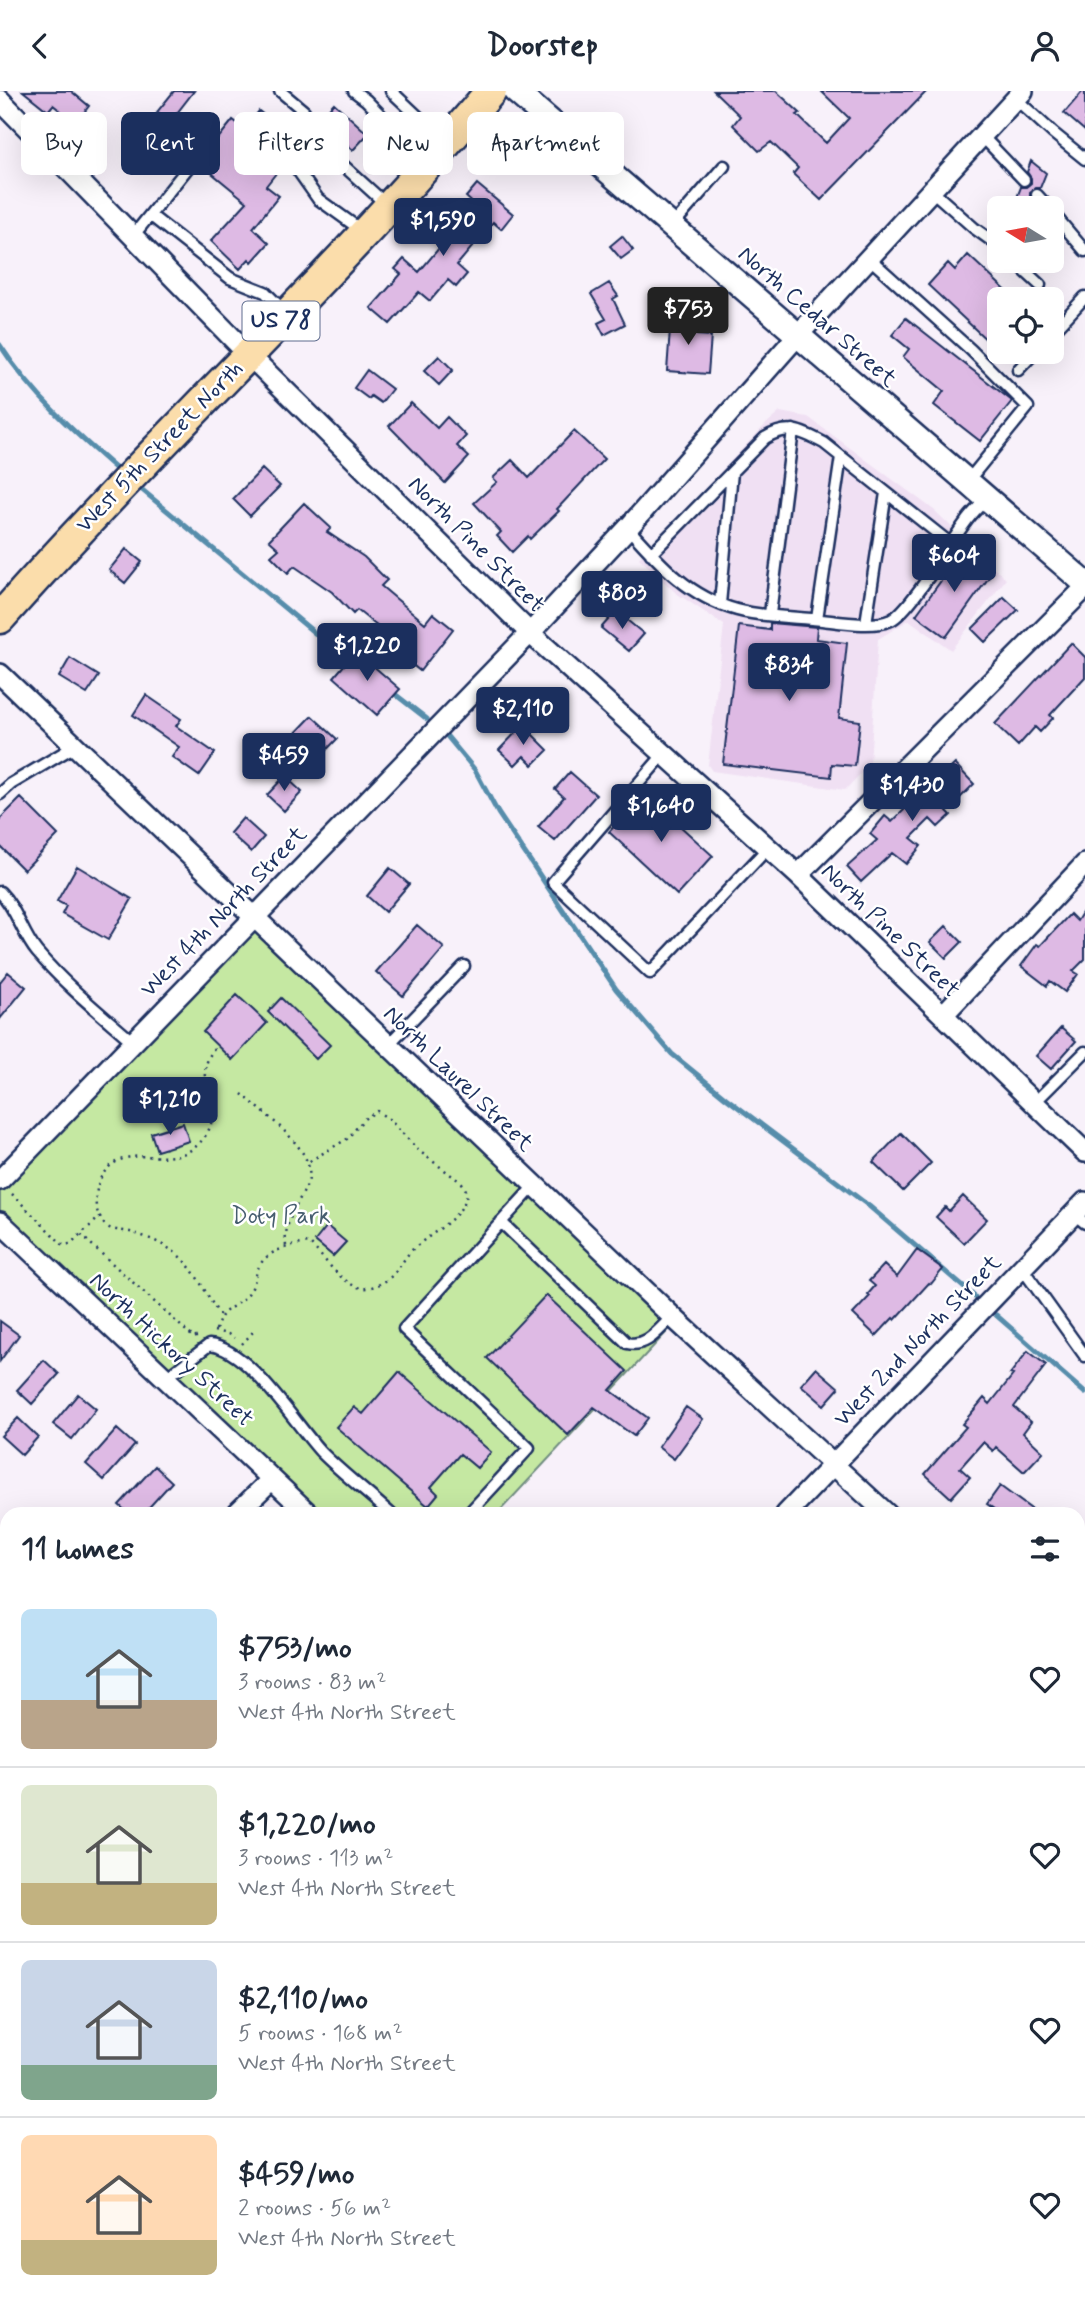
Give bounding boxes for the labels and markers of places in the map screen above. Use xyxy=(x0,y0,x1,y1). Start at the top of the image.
pin: $1,590 xyxy=(386,199,500,258)
pin: $753 xyxy=(647,287,729,347)
pin: $604 xyxy=(913,535,995,594)
pin: $803 xyxy=(581,571,663,631)
pin: $1,220 xyxy=(310,623,424,683)
pin: $834 xyxy=(748,643,830,703)
pin: $2,110 xyxy=(466,687,580,747)
pin: $459 xyxy=(243,733,325,793)
pin: $1,430 xyxy=(855,763,969,823)
pin: $1,640 xyxy=(604,785,718,844)
pin: $1,210 xyxy=(113,1077,227,1137)

